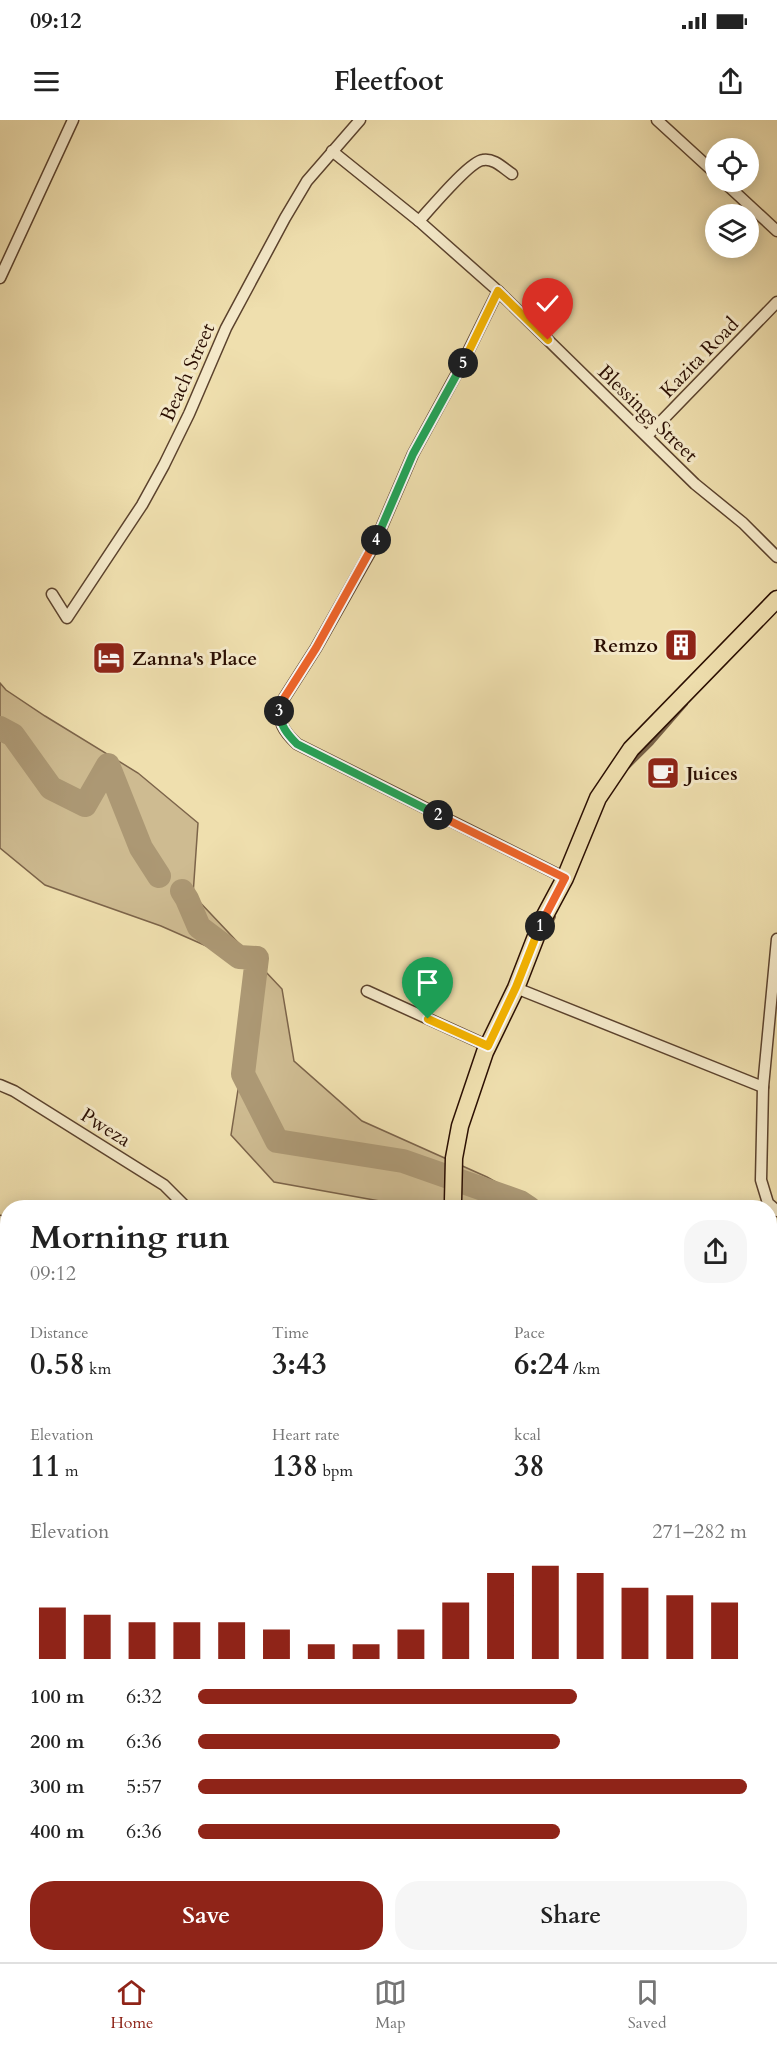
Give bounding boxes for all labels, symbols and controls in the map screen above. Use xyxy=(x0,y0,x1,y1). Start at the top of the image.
text: 09:12 xyxy=(30,6,81,36)
text: Fleetfoot xyxy=(334,63,443,100)
icon: menu xyxy=(30,65,63,98)
icon: share xyxy=(714,65,747,98)
map controls xyxy=(705,138,759,258)
button: locate xyxy=(705,138,759,192)
button: layers xyxy=(705,204,759,258)
pin xyxy=(522,278,573,340)
icon: check xyxy=(531,287,564,320)
street label: Kazita Road xyxy=(654,311,745,404)
street label: Beach Street xyxy=(154,318,221,426)
pin: 5 xyxy=(448,348,478,378)
text: 5 xyxy=(459,352,467,374)
street label: Blessings Street xyxy=(592,359,704,469)
pin: 4 xyxy=(361,525,391,555)
text: 4 xyxy=(372,529,380,551)
building icon: Remzo xyxy=(663,627,699,663)
place label: Remzo xyxy=(594,632,658,659)
hotel icon: Zanna's Place xyxy=(91,640,127,676)
place label: Zanna's Place xyxy=(132,645,257,672)
pin: 3 xyxy=(264,696,294,726)
text: 3 xyxy=(275,700,283,722)
cafe icon: Juices xyxy=(645,755,681,791)
place label: Juices xyxy=(683,760,738,787)
pin: 2 xyxy=(423,800,453,830)
text: 2 xyxy=(434,804,442,826)
pin: 1 xyxy=(525,911,555,941)
text: 1 xyxy=(536,915,544,937)
pin xyxy=(402,957,453,1019)
icon: arrive xyxy=(411,966,444,999)
street label: Pweza xyxy=(75,1102,136,1154)
text: Morning run xyxy=(30,1215,230,1260)
button: share xyxy=(684,1220,747,1283)
text: 09:12 xyxy=(30,1260,76,1287)
text: Distance xyxy=(30,1322,88,1344)
text: Time xyxy=(272,1322,309,1344)
text: Pace xyxy=(514,1322,545,1344)
text: 0.58 xyxy=(30,1344,85,1385)
text: 3:43 xyxy=(272,1344,327,1385)
text: 6:24 xyxy=(514,1344,569,1385)
text: km xyxy=(85,1358,111,1380)
text: /km xyxy=(569,1358,600,1380)
text: Elevation xyxy=(30,1424,94,1446)
text: Heart rate xyxy=(272,1424,340,1446)
text: kcal xyxy=(514,1424,541,1446)
text: 11 xyxy=(30,1446,61,1487)
text: 138 xyxy=(272,1446,318,1487)
text: 38 xyxy=(514,1446,545,1487)
text: m xyxy=(61,1460,79,1482)
text: bpm xyxy=(318,1460,353,1482)
text: Elevation xyxy=(30,1518,109,1545)
text: 271–282 m xyxy=(652,1518,747,1545)
text: 100 m xyxy=(30,1683,85,1710)
text: 6:32 xyxy=(126,1683,162,1710)
text: 200 m xyxy=(30,1728,85,1755)
text: 6:36 xyxy=(126,1728,162,1755)
text: 300 m xyxy=(30,1773,85,1800)
text: 5:57 xyxy=(126,1773,162,1800)
text: 400 m xyxy=(30,1818,85,1845)
text: 6:36 xyxy=(126,1818,162,1845)
button: Save xyxy=(30,1881,383,1950)
button: Share xyxy=(395,1881,747,1950)
tab: Home xyxy=(110,1976,153,2034)
tab: Map xyxy=(374,1976,407,2034)
tab: Saved xyxy=(628,1976,667,2034)

